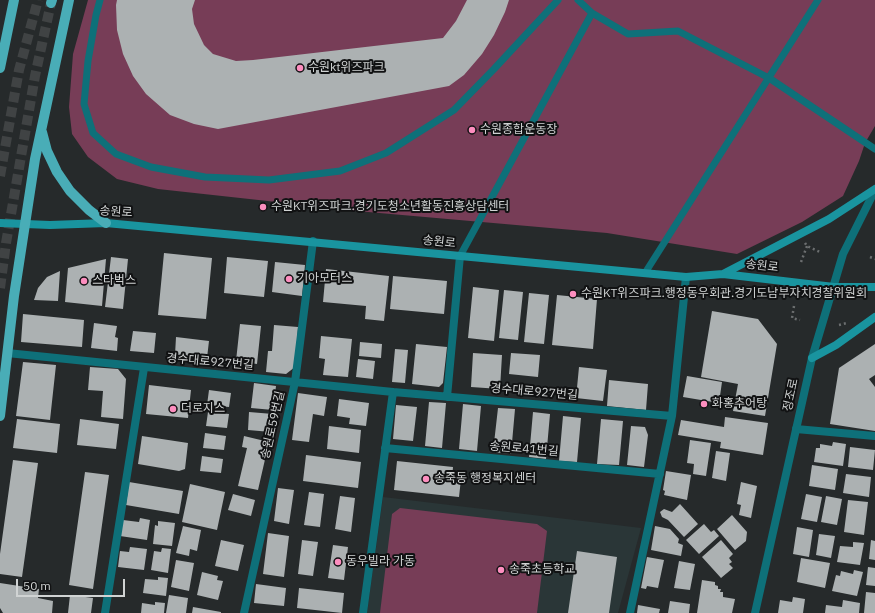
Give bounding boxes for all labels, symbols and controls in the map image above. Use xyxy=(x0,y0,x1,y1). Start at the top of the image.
place label: 수원kt위즈파크 xyxy=(308,61,385,75)
marker: 수원kt위즈파크 xyxy=(295,63,305,73)
place label: 수원종합운동장 xyxy=(480,123,557,137)
marker: 수원종합운동장 xyxy=(467,125,477,135)
place label: 수원KT위즈파크.경기도청소년활동진흥상담센터 xyxy=(271,200,509,214)
marker: 수원KT위즈파크.경기도청소년활동진흥상담센터 xyxy=(258,202,268,212)
street label: 송원로 xyxy=(99,204,133,220)
street label: 송원로 xyxy=(422,233,456,251)
street label: 송원로 xyxy=(745,257,779,275)
place label: 기아모터스 xyxy=(297,272,352,286)
place label: 스타벅스 xyxy=(92,274,136,288)
marker: 기아모터스 xyxy=(284,274,294,284)
marker: 스타벅스 xyxy=(79,276,89,286)
place label: 수원KT위즈파크.행정동우회관.경기도남부자치경찰위원회 xyxy=(581,287,867,301)
marker: 수원KT위즈파크.행정동우회관.경기도남부자치경찰위원회 xyxy=(568,289,578,299)
street label: 경수대로927번길 xyxy=(166,351,254,373)
street label: 정조로 xyxy=(781,377,801,413)
street label: 경수대로927번길 xyxy=(490,381,578,403)
street label: 송원로59번길 xyxy=(258,389,288,461)
place label: 화홍추어탕 xyxy=(712,397,767,411)
marker: 화홍추어탕 xyxy=(699,399,709,409)
place label: 더로지스 xyxy=(181,402,225,416)
marker: 더로지스 xyxy=(168,404,178,414)
street label: 송원로41번길 xyxy=(489,439,559,459)
place label: 송죽동 행정복지센터 xyxy=(434,472,536,486)
marker: 송죽동 행정복지센터 xyxy=(421,474,431,484)
place label: 동우빌라 가동 xyxy=(346,555,415,569)
marker: 동우빌라 가동 xyxy=(333,557,343,567)
place label: 송죽초등학교 xyxy=(509,563,575,577)
marker: 송죽초등학교 xyxy=(496,565,506,575)
scale bar xyxy=(18,571,127,597)
text: 50 m xyxy=(23,578,51,593)

